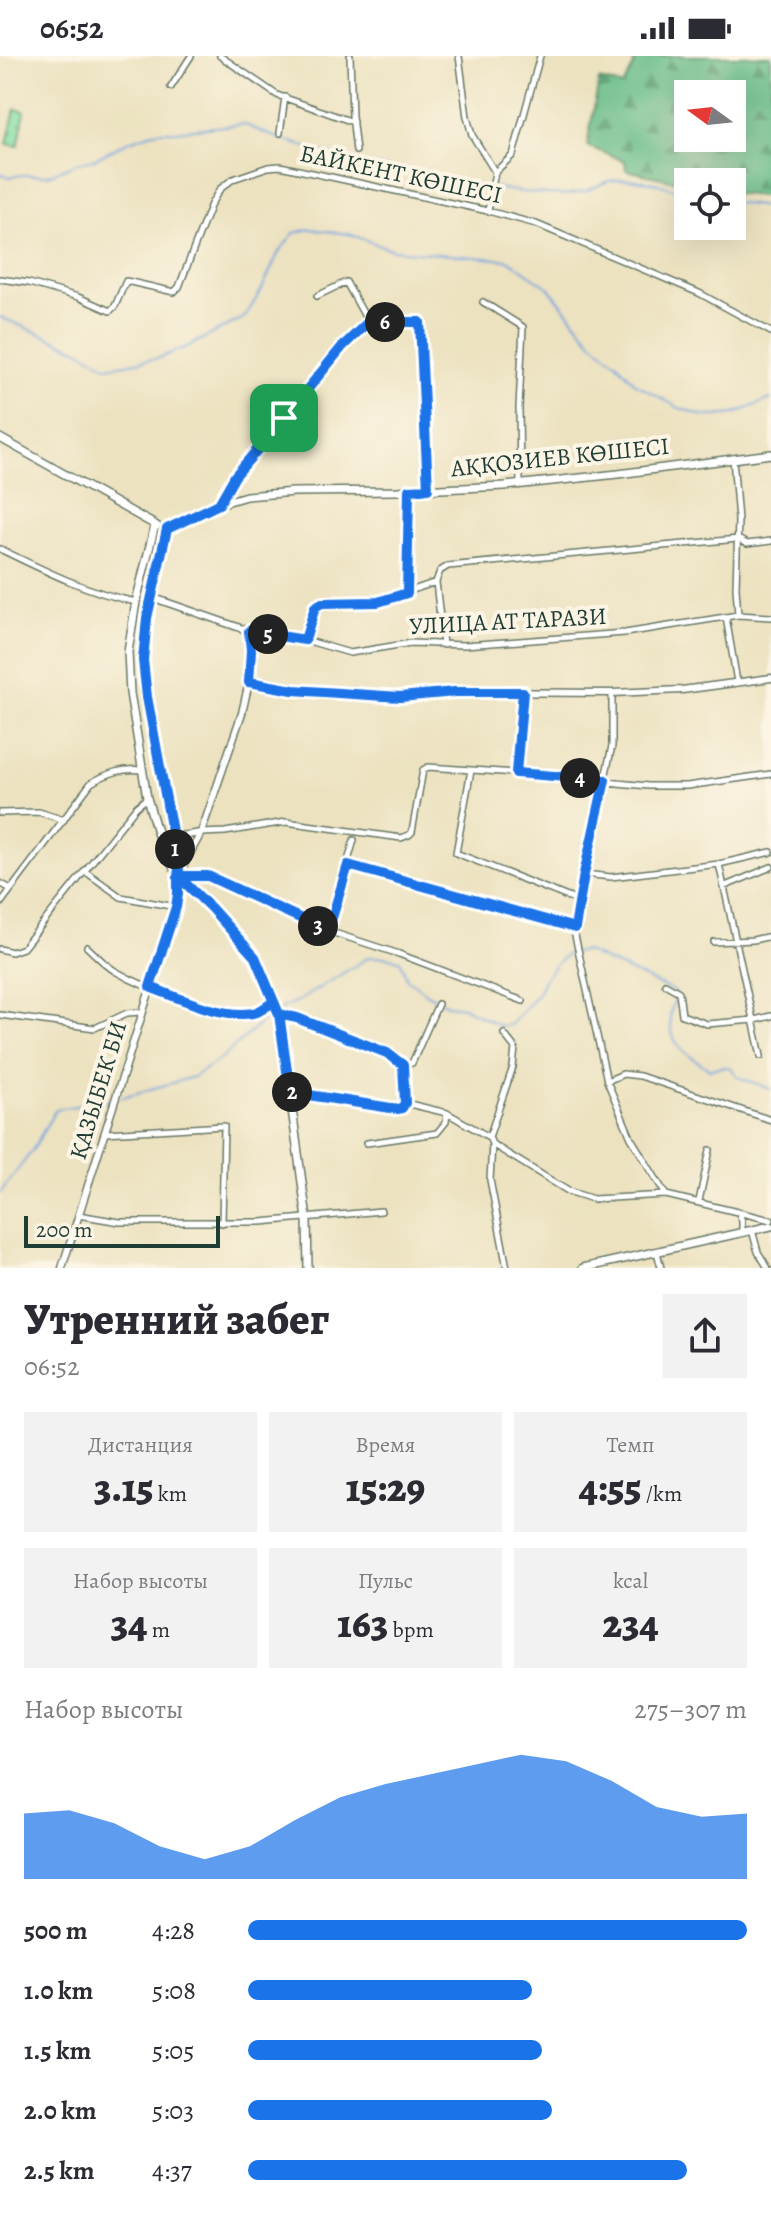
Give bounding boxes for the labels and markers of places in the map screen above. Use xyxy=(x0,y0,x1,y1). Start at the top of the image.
pin: 6 xyxy=(365,302,405,342)
pin xyxy=(250,384,318,452)
pin: 5 xyxy=(248,614,288,654)
pin: 4 xyxy=(560,758,600,798)
pin: 1 xyxy=(155,829,195,869)
pin: 3 xyxy=(298,906,338,946)
pin: 2 xyxy=(272,1072,312,1112)

